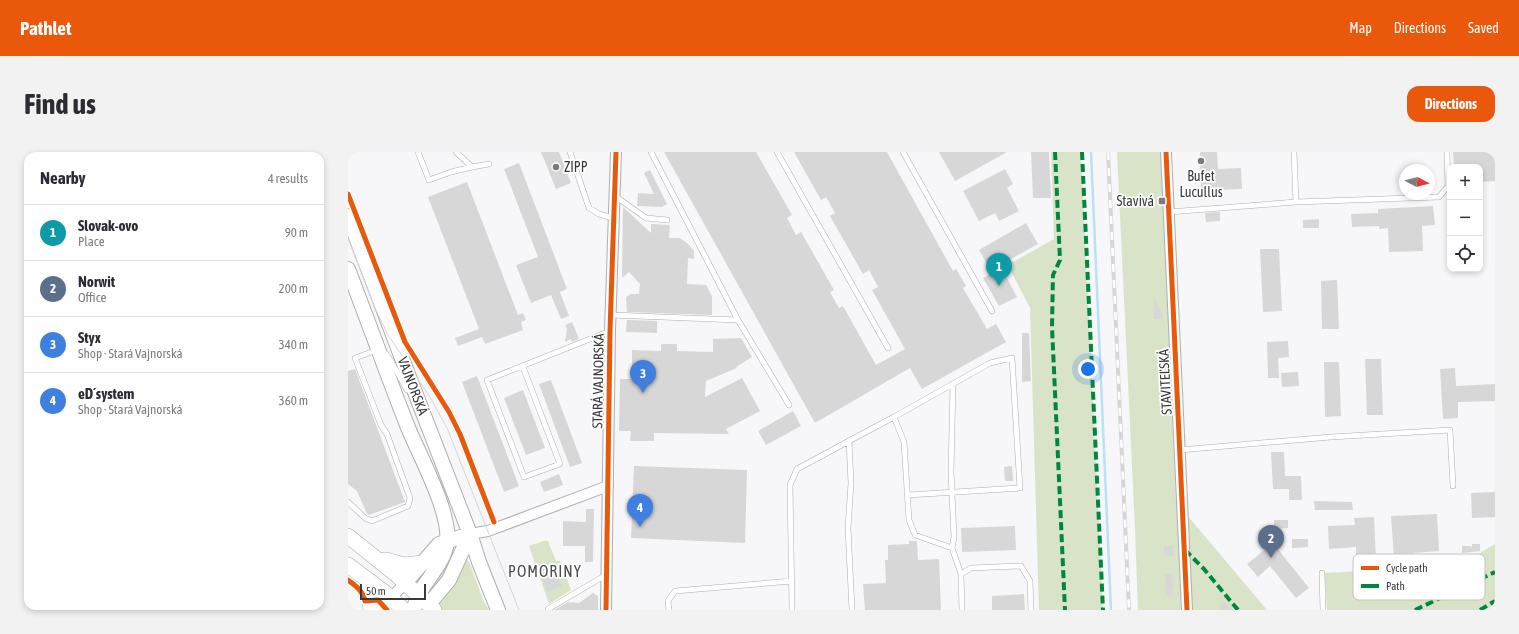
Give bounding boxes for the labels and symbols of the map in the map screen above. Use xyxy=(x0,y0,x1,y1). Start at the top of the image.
marker: Bufet Lucullus xyxy=(1196,156,1206,166)
place label: ZIPP xyxy=(564,159,588,175)
marker: ZIPP xyxy=(551,162,561,172)
north arrow xyxy=(1399,164,1435,200)
place label: Bufet Lucullus xyxy=(1179,168,1223,200)
place label: Stavivá xyxy=(1116,193,1154,209)
marker: Stavivá xyxy=(1157,196,1167,206)
pin: 1 xyxy=(986,253,1012,286)
street label: STARÁ VAJNORSKÁ xyxy=(589,333,607,429)
street label: STAVITEĽSKÁ xyxy=(1155,349,1175,415)
street label: VAJNORSKÁ xyxy=(395,355,431,417)
your location xyxy=(1078,359,1098,379)
pin: 3 xyxy=(630,360,656,393)
pin: 4 xyxy=(627,494,653,527)
pin: 2 xyxy=(1258,525,1284,558)
legend xyxy=(1353,554,1485,600)
district label: POMORINY xyxy=(508,562,582,580)
text: Cycle path xyxy=(1386,562,1428,574)
text: Path xyxy=(1386,580,1405,592)
scale bar xyxy=(360,582,426,601)

